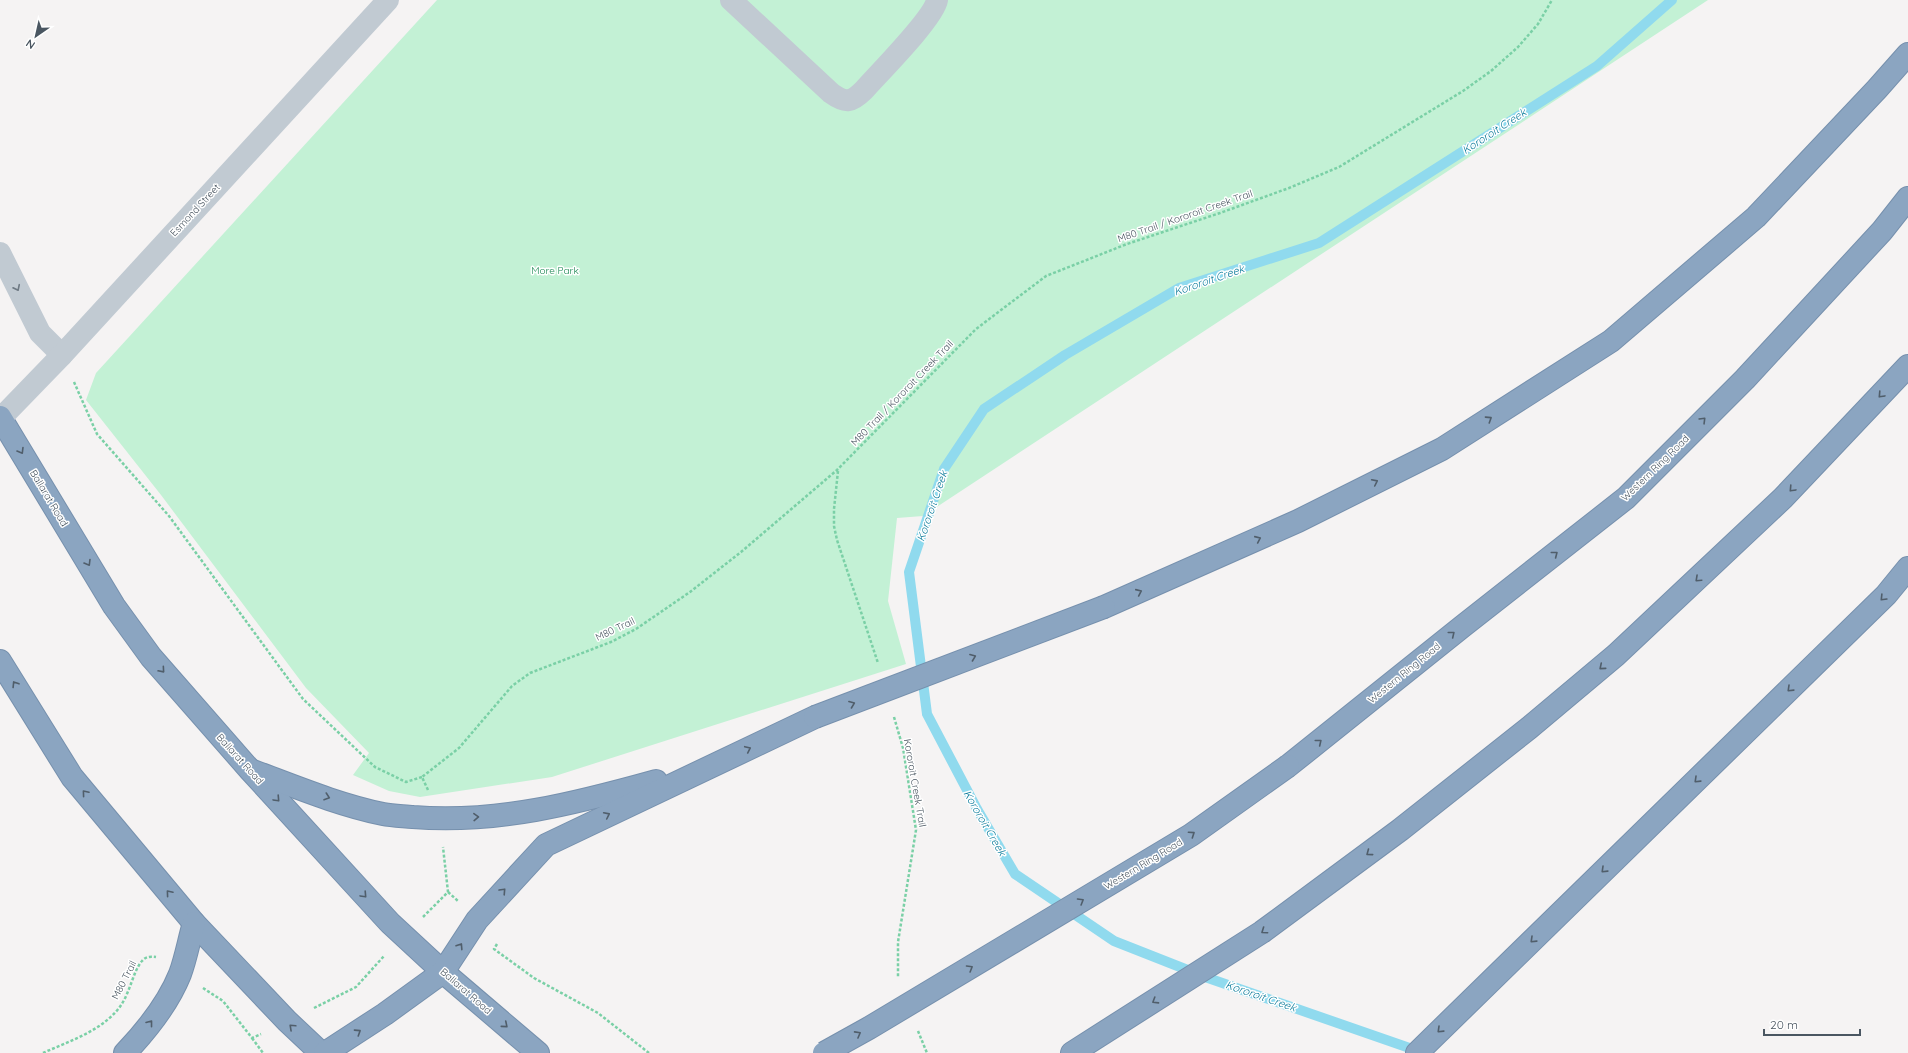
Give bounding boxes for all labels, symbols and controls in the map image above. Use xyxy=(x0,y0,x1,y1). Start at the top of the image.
north arrow xyxy=(16,16,56,56)
text: N xyxy=(23,36,38,52)
water label: Kororoit Creek xyxy=(1459,104,1530,157)
street label: Esmond Street xyxy=(167,180,223,239)
street label: M80 Trail / Kororoit Creek Trail xyxy=(1116,187,1254,245)
water label: Kororoit Creek xyxy=(1172,261,1247,299)
park label: More Park xyxy=(531,264,579,277)
one-way arrow xyxy=(13,284,20,291)
street label: M80 Trail / Kororoit Creek Trail xyxy=(848,337,956,449)
one-way arrow xyxy=(1878,390,1886,398)
one-way arrow xyxy=(1485,416,1492,424)
one-way arrow xyxy=(1698,417,1706,425)
street label: Western Ring Road xyxy=(1618,432,1692,504)
one-way arrow xyxy=(16,447,23,454)
street label: Ballarat Road xyxy=(27,467,71,529)
water label: Kororoit Creek xyxy=(913,468,951,543)
one-way arrow xyxy=(1371,479,1378,487)
one-way arrow xyxy=(1789,484,1797,492)
one-way arrow xyxy=(1254,535,1261,543)
one-way arrow xyxy=(1550,551,1557,558)
one-way arrow xyxy=(84,559,91,566)
one-way arrow xyxy=(1695,574,1702,581)
one-way arrow xyxy=(1136,588,1143,596)
one-way arrow xyxy=(1880,593,1888,601)
street label: M80 Trail xyxy=(593,614,637,644)
one-way arrow xyxy=(1448,632,1455,639)
street label: Western Ring Road xyxy=(1365,640,1443,706)
one-way arrow xyxy=(970,654,977,662)
one-way arrow xyxy=(1599,662,1607,669)
one-way arrow xyxy=(157,665,164,672)
one-way arrow xyxy=(12,681,19,688)
one-way arrow xyxy=(1787,684,1795,692)
one-way arrow xyxy=(848,700,855,708)
street label: Ballarat Road xyxy=(214,731,266,787)
street label: Kororoit Creek Trail xyxy=(901,738,929,828)
one-way arrow xyxy=(1314,740,1321,747)
one-way arrow xyxy=(744,746,751,754)
one-way arrow xyxy=(1694,775,1702,783)
water label: Kororoit Creek xyxy=(961,788,1010,859)
one-way arrow xyxy=(83,790,90,798)
one-way arrow xyxy=(323,793,330,801)
one-way arrow xyxy=(272,794,279,802)
one-way arrow xyxy=(473,813,479,822)
one-way arrow xyxy=(602,813,610,820)
one-way arrow xyxy=(1188,832,1195,839)
street label: Western Ring Road xyxy=(1101,835,1185,893)
one-way arrow xyxy=(1366,848,1373,855)
one-way arrow xyxy=(1601,866,1609,873)
one-way arrow xyxy=(499,888,506,896)
one-way arrow xyxy=(166,890,173,897)
one-way arrow xyxy=(360,890,367,898)
one-way arrow xyxy=(1077,898,1084,906)
one-way arrow xyxy=(1262,926,1269,933)
one-way arrow xyxy=(1530,935,1538,943)
one-way arrow xyxy=(455,943,463,950)
street label: M80 Trail xyxy=(109,958,139,1002)
street label: Ballarat Road xyxy=(438,965,494,1017)
one-way arrow xyxy=(966,965,973,973)
water label: Kororoit Creek xyxy=(1224,977,1299,1015)
one-way arrow xyxy=(1152,996,1159,1003)
scale bar xyxy=(1764,1011,1860,1037)
text: 20 m xyxy=(1770,1017,1798,1032)
one-way arrow xyxy=(500,1020,507,1027)
one-way arrow xyxy=(145,1021,152,1028)
one-way arrow xyxy=(289,1024,297,1031)
one-way arrow xyxy=(1437,1026,1445,1033)
one-way arrow xyxy=(354,1029,361,1037)
one-way arrow xyxy=(854,1032,861,1039)

